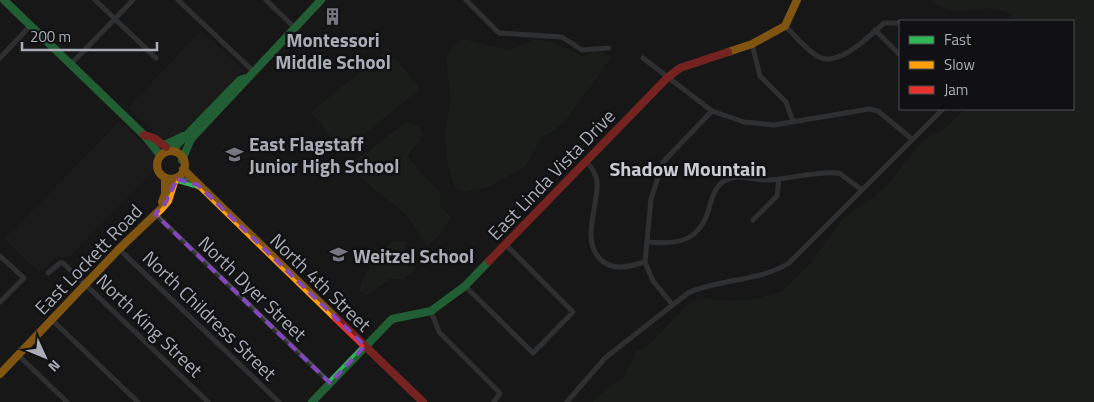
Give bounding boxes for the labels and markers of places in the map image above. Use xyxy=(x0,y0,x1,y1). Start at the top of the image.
building icon: Montessori Middle School xyxy=(323,6,343,26)
place label: Montessori Middle School xyxy=(275,25,391,76)
place label: East Flagstaff Junior High School xyxy=(249,129,399,180)
school or university icon: East Flagstaff Junior High School xyxy=(225,144,245,164)
place label: Weitzel School xyxy=(353,241,474,270)
school or university icon: Weitzel School xyxy=(329,245,349,265)

